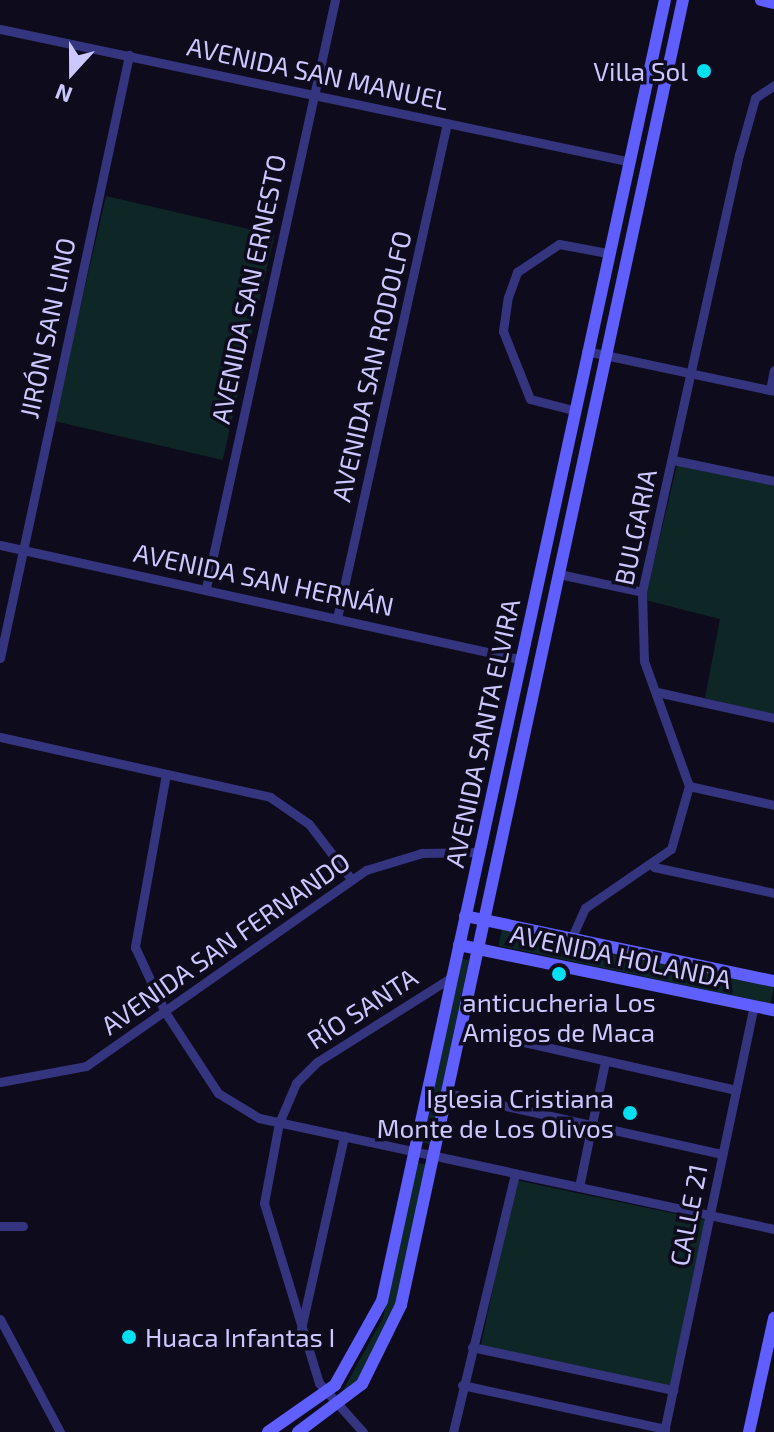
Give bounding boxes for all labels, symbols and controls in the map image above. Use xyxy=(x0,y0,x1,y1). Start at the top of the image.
street label: AVENIDA SAN MANUEL xyxy=(184,30,452,116)
north arrow xyxy=(32,32,112,112)
place label: Villa Sol xyxy=(593,55,688,87)
marker: Villa Sol xyxy=(695,62,713,80)
text: N xyxy=(51,79,75,109)
street label: AVENIDA SAN ERNESTO xyxy=(204,151,292,427)
street label: AVENIDA SAN RODOLFO xyxy=(325,227,417,505)
street label: JIRÓN SAN LINO xyxy=(13,235,81,421)
street label: BULGARIA xyxy=(607,466,663,588)
street label: AVENIDA SAN HERNÁN xyxy=(131,536,397,622)
street label: AVENIDA SANTA ELVIRA xyxy=(438,595,526,871)
street label: AVENIDA SAN FERNANDO xyxy=(94,845,356,1041)
street label: AVENIDA HOLANDA xyxy=(507,917,735,995)
street label: RÍO SANTA xyxy=(301,961,423,1055)
marker: anticucheria Los Amigos de Maca xyxy=(550,965,568,983)
place label: anticucheria Los Amigos de Maca xyxy=(462,986,656,1048)
place label: Iglesia Cristiana Monte de Los Olivos xyxy=(377,1082,614,1144)
marker: Iglesia Cristiana Monte de Los Olivos xyxy=(621,1104,639,1122)
street label: CALLE 21 xyxy=(663,1161,713,1269)
place label: Huaca Infantas I xyxy=(145,1321,335,1353)
marker: Huaca Infantas I xyxy=(120,1328,138,1346)

